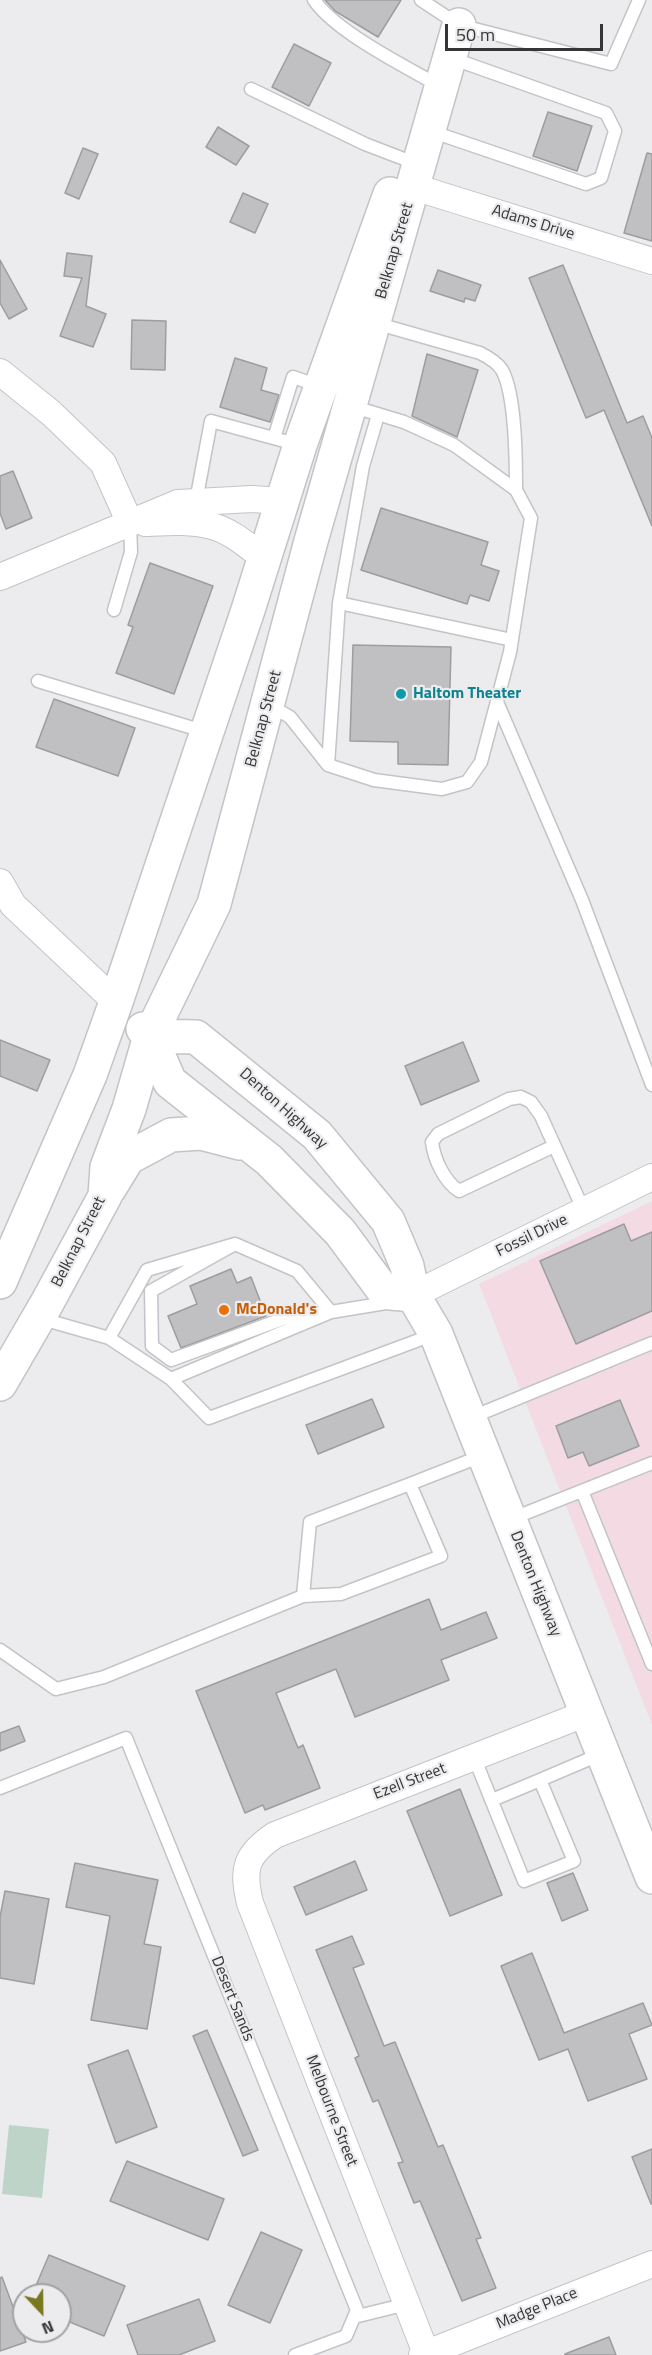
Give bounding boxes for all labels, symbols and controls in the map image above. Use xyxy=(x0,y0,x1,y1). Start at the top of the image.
scale bar xyxy=(448,12,606,50)
text: 50 m xyxy=(456,21,495,48)
street label: Belknap Street xyxy=(372,201,418,301)
street label: Adams Drive xyxy=(489,201,577,245)
street label: Belknap Street xyxy=(242,669,286,769)
place label: Haltom Theater xyxy=(413,684,521,704)
marker: Haltom Theater xyxy=(394,687,408,701)
street label: Denton Highway xyxy=(235,1064,331,1154)
street label: Belknap Street xyxy=(48,1193,110,1291)
street label: Fossil Drive xyxy=(493,1210,571,1262)
place label: McDonald's xyxy=(236,1300,317,1320)
marker: McDonald's xyxy=(217,1303,231,1317)
street label: Denton Highway xyxy=(505,1529,565,1639)
street label: Ezell Street xyxy=(371,1759,449,1805)
street label: Desert Sands xyxy=(206,1954,258,2044)
street label: Melbourne Street xyxy=(301,2053,361,2169)
north arrow xyxy=(12,2283,72,2343)
street label: Madge Place xyxy=(494,2284,580,2334)
text: N xyxy=(38,2315,58,2341)

